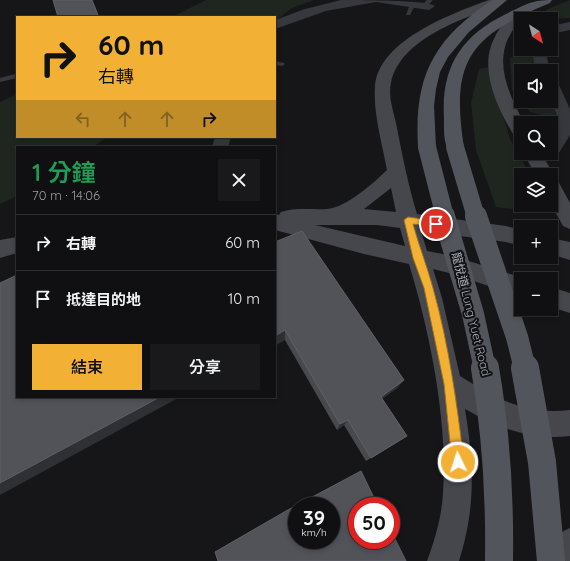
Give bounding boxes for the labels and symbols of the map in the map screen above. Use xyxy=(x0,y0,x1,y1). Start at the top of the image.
north arrow xyxy=(514,12,558,56)
pin xyxy=(419,207,453,241)
street label: 龍悅道 Lung Yuet Road xyxy=(449,250,494,377)
position arrow xyxy=(437,441,479,483)
speed limit sign: 50 xyxy=(348,497,400,549)

